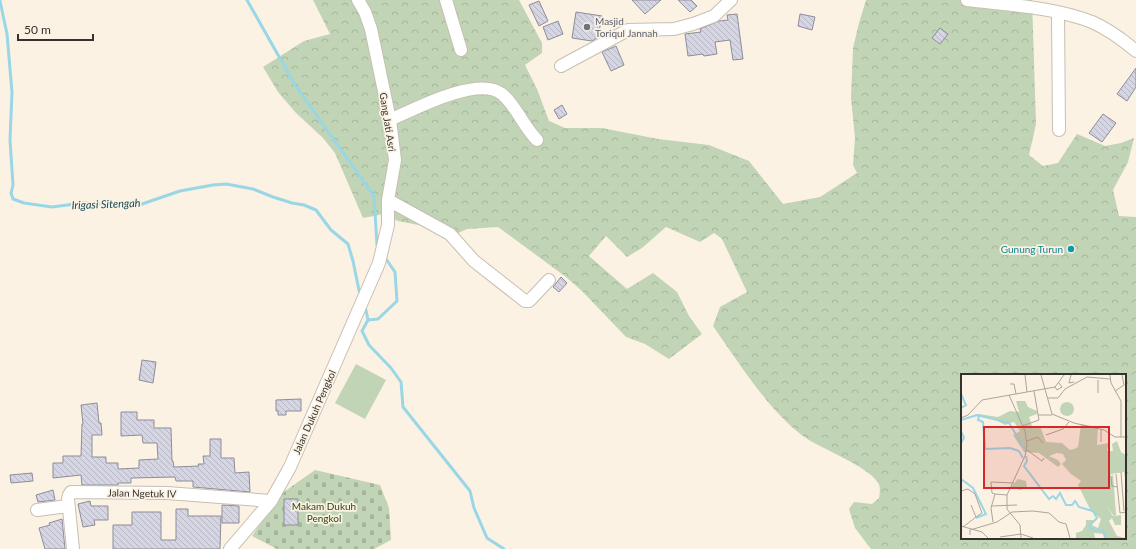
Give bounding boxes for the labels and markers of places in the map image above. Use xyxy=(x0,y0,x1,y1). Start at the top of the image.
place label: Masjid Toriqul Jannah xyxy=(595,15,658,39)
marker: Masjid Toriqul Jannah xyxy=(582,22,592,32)
place label: Gunung Turun xyxy=(1001,243,1063,255)
marker: Gunung Turun xyxy=(1066,244,1076,254)

